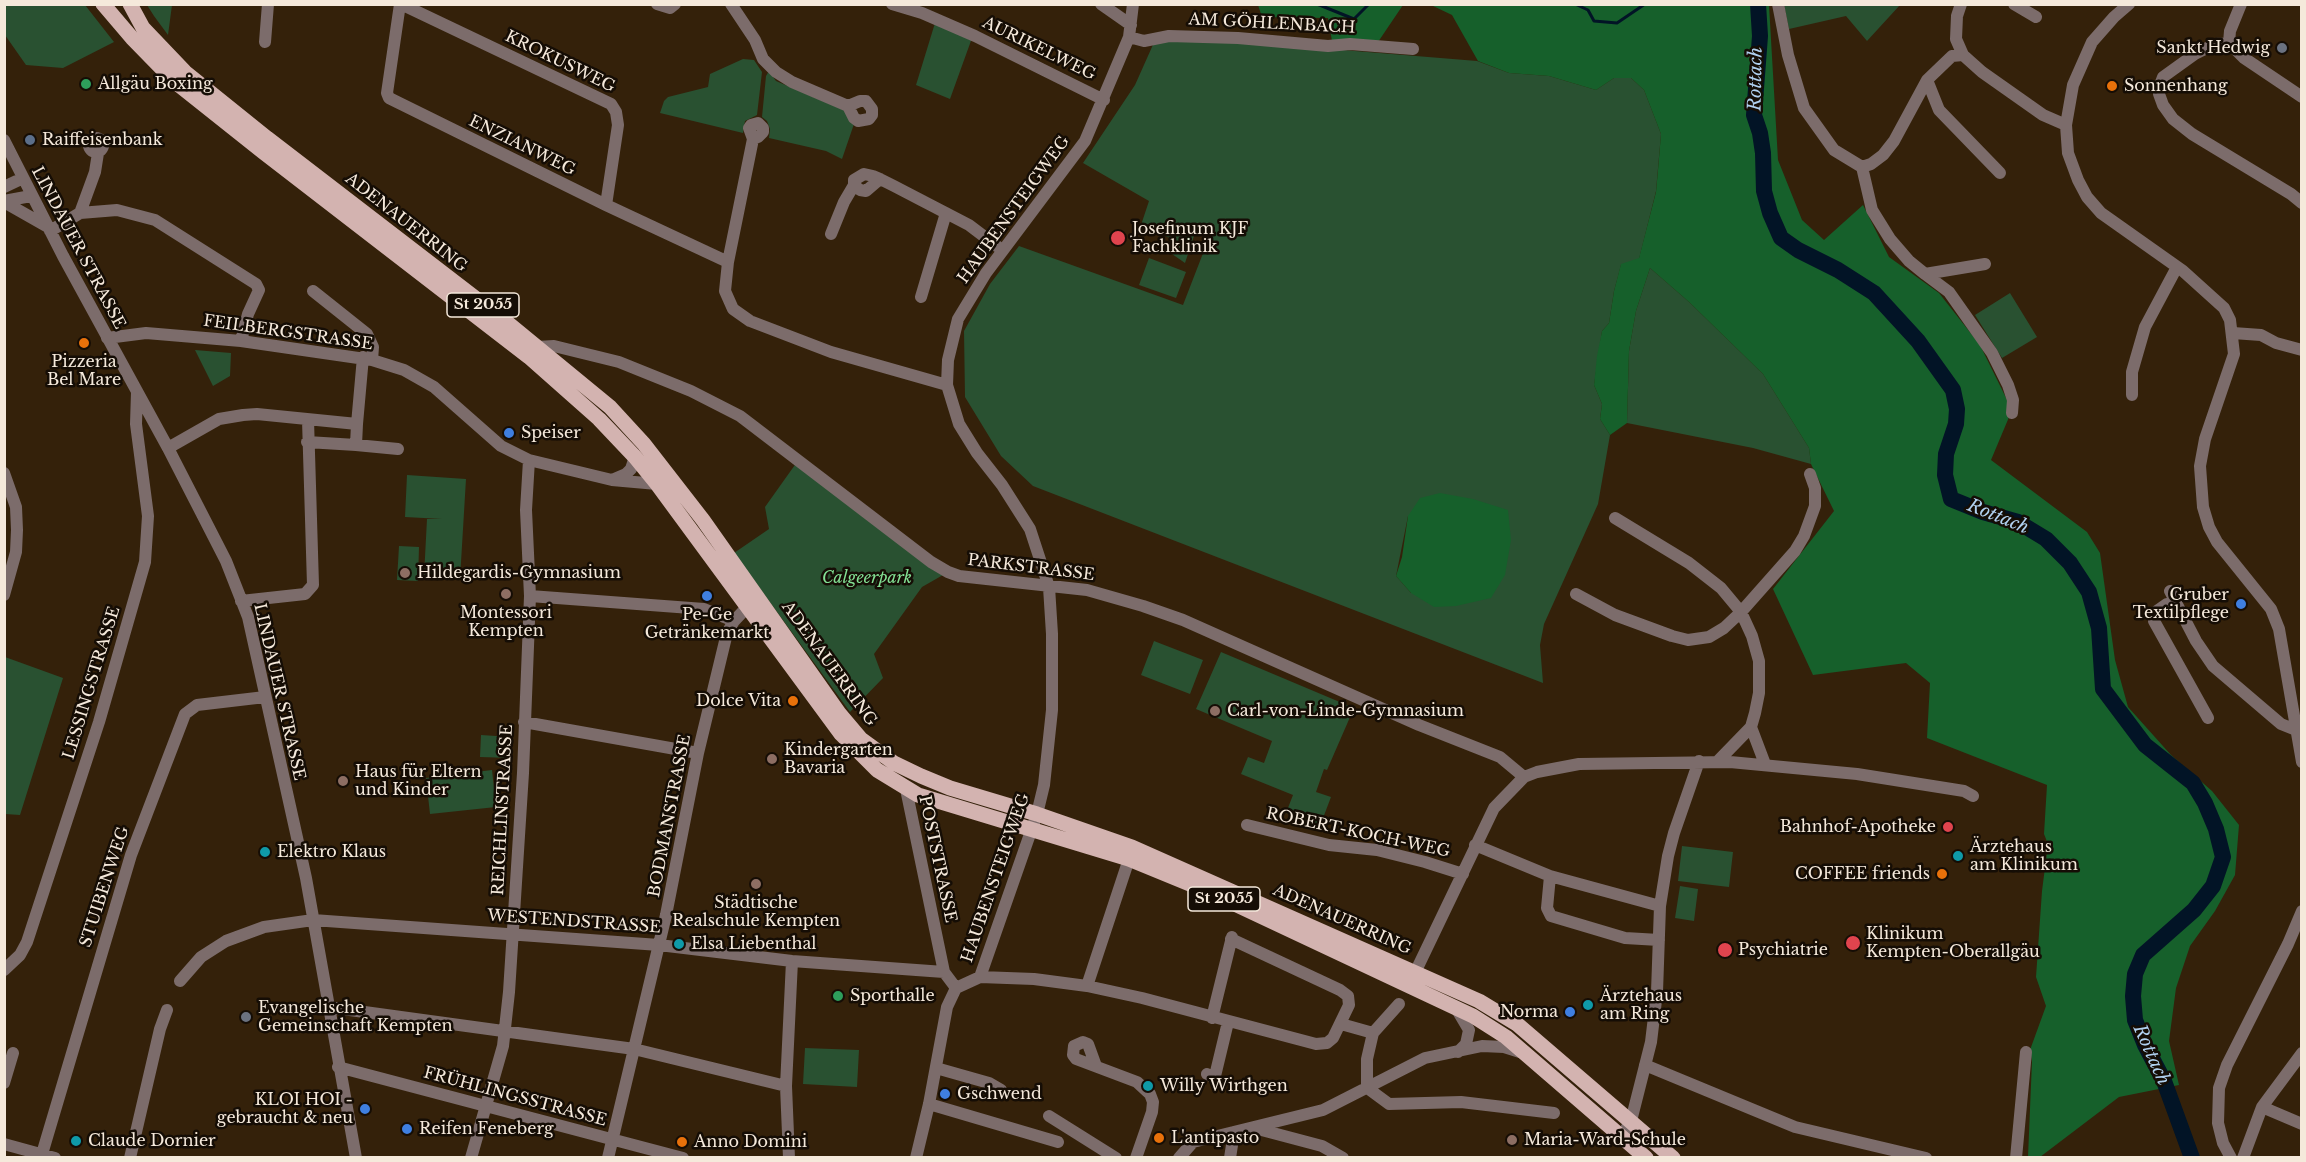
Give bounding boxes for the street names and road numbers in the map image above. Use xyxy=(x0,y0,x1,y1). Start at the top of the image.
street label: AM GÖHLENBACH xyxy=(1188,10,1356,38)
street label: AURIKELWEG xyxy=(979,13,1099,85)
street label: KROKUSWEG xyxy=(502,27,618,97)
street label: ENZIANWEG xyxy=(466,112,578,180)
street label: HAUBENSTEIGWEG xyxy=(954,133,1074,287)
street label: LINDAUER STRASSE xyxy=(27,164,129,332)
street label: ADENAUERRING xyxy=(341,169,471,277)
road number: St 2055 xyxy=(447,293,519,317)
street label: FEILBERGSTRASSE xyxy=(202,312,374,354)
street label: PARKSTRASSE xyxy=(966,551,1096,585)
street label: ADENAUERRING xyxy=(777,598,881,730)
street label: LINDAUER STRASSE xyxy=(249,602,309,782)
street label: LESSINGSTRASSE xyxy=(60,604,124,762)
street label: REICHLINSTRASSE xyxy=(489,724,517,896)
street label: BODMANSTRASSE xyxy=(645,733,695,899)
street label: HAUBENSTEIGWEG xyxy=(958,791,1034,965)
street label: POSTSTRASSE xyxy=(914,794,960,924)
street label: ROBERT-KOCH-WEG xyxy=(1264,804,1452,862)
street label: STUIBENWEG xyxy=(76,824,134,950)
street label: ADENAUERRING xyxy=(1270,881,1414,959)
road number: St 2055 xyxy=(1188,887,1260,911)
street label: WESTENDSTRASSE xyxy=(487,906,661,938)
street label: FRÜHLINGSSTRASSE xyxy=(421,1063,609,1131)

